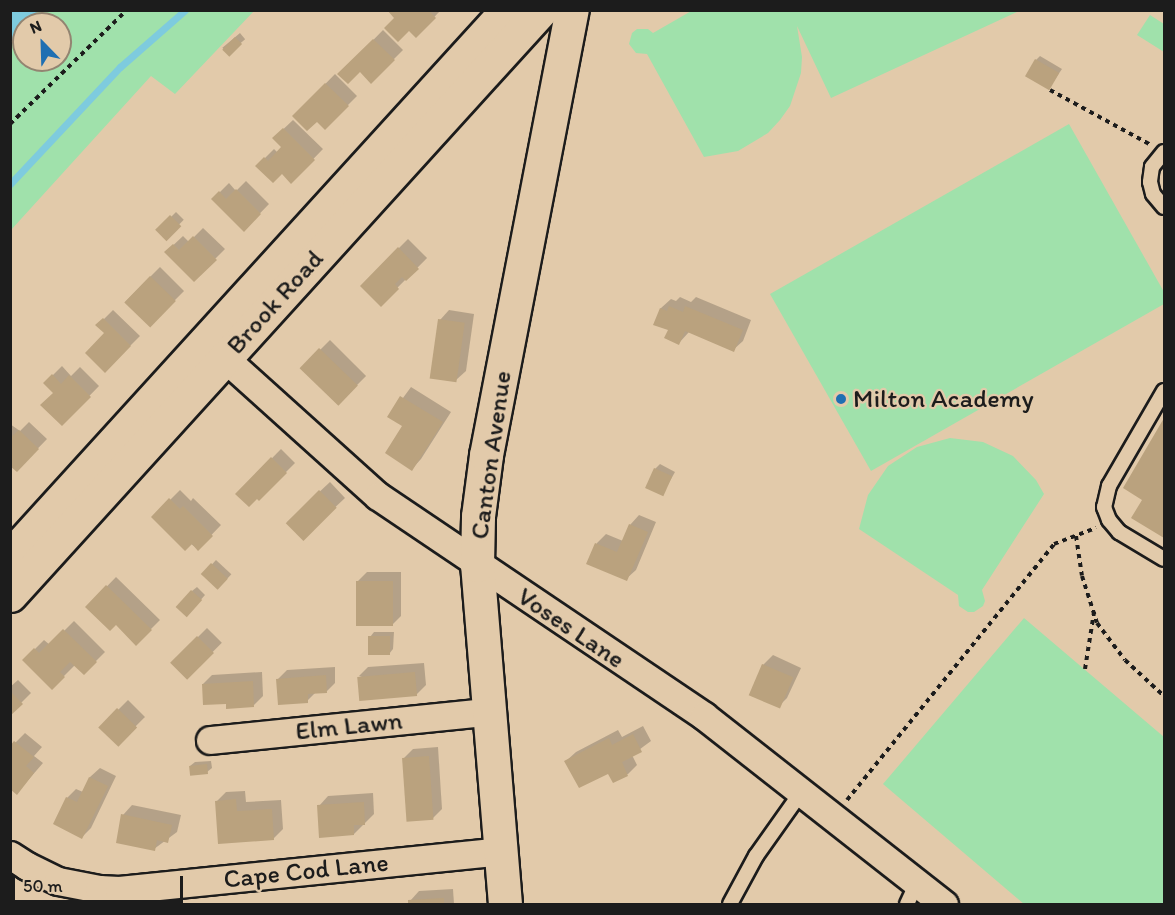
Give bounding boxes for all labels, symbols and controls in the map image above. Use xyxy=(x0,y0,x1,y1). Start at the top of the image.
north arrow xyxy=(12,12,72,72)
text: N xyxy=(27,16,44,38)
street label: Brook Road xyxy=(220,244,330,360)
street label: Canton Avenue xyxy=(464,369,518,541)
place label: Milton Academy xyxy=(853,383,1034,415)
marker: Milton Academy xyxy=(834,392,848,406)
street label: Voses Lane xyxy=(511,581,631,675)
street label: Elm Lawn xyxy=(294,705,404,747)
street label: Cape Cod Lane xyxy=(222,847,390,895)
scale bar xyxy=(15,864,186,902)
text: 50 m xyxy=(23,875,63,897)

